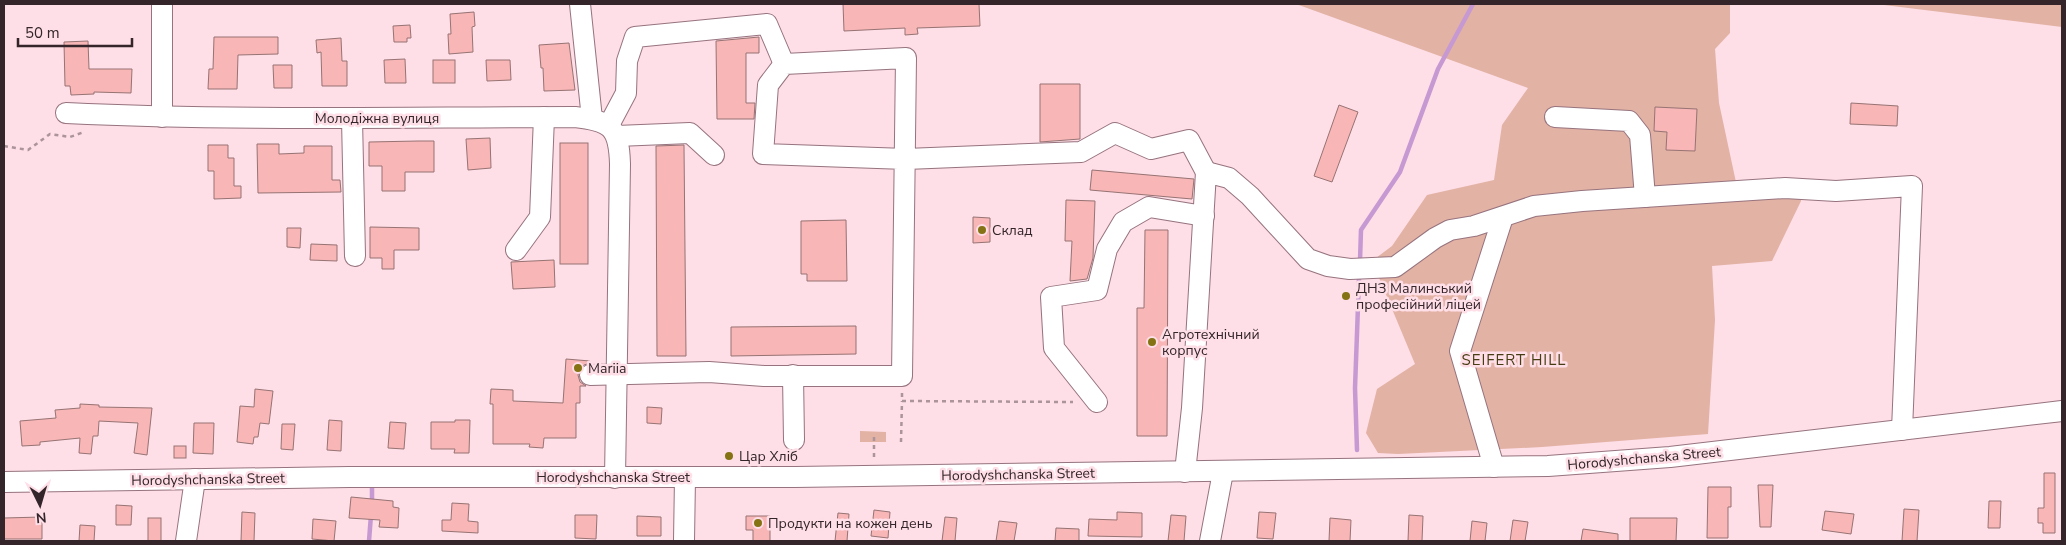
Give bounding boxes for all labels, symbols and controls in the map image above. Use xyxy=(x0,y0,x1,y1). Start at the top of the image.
scale bar xyxy=(18,15,131,47)
text: 50 m xyxy=(25,23,60,43)
street label: Молодіжна вулиця xyxy=(315,109,439,128)
place label: Склад xyxy=(992,221,1033,240)
marker: Склад xyxy=(976,224,988,236)
place label: ДНЗ Малинський професійний ліцей xyxy=(1356,279,1481,314)
marker: ДНЗ Малинський професійний ліцей xyxy=(1340,290,1352,302)
place label: Агротехнічний корпус xyxy=(1162,325,1260,360)
marker: Агротехнічний корпус xyxy=(1146,336,1158,348)
district label: SEIFERT HILL xyxy=(1462,350,1566,370)
place label: Mariia xyxy=(588,359,626,378)
marker: Mariia xyxy=(572,362,584,374)
street label: Horodyshchanska Street xyxy=(1567,442,1722,475)
place label: Цар Хліб xyxy=(739,447,798,466)
marker: Цар Хліб xyxy=(723,450,735,462)
street label: Horodyshchanska Street xyxy=(941,464,1095,485)
street label: Horodyshchanska Street xyxy=(536,468,690,487)
street label: Horodyshchanska Street xyxy=(131,469,285,490)
north arrow xyxy=(15,480,65,530)
text: N xyxy=(35,508,47,527)
place label: Продукти на кожен день xyxy=(768,514,932,533)
marker: Продукти на кожен день xyxy=(752,517,764,529)

